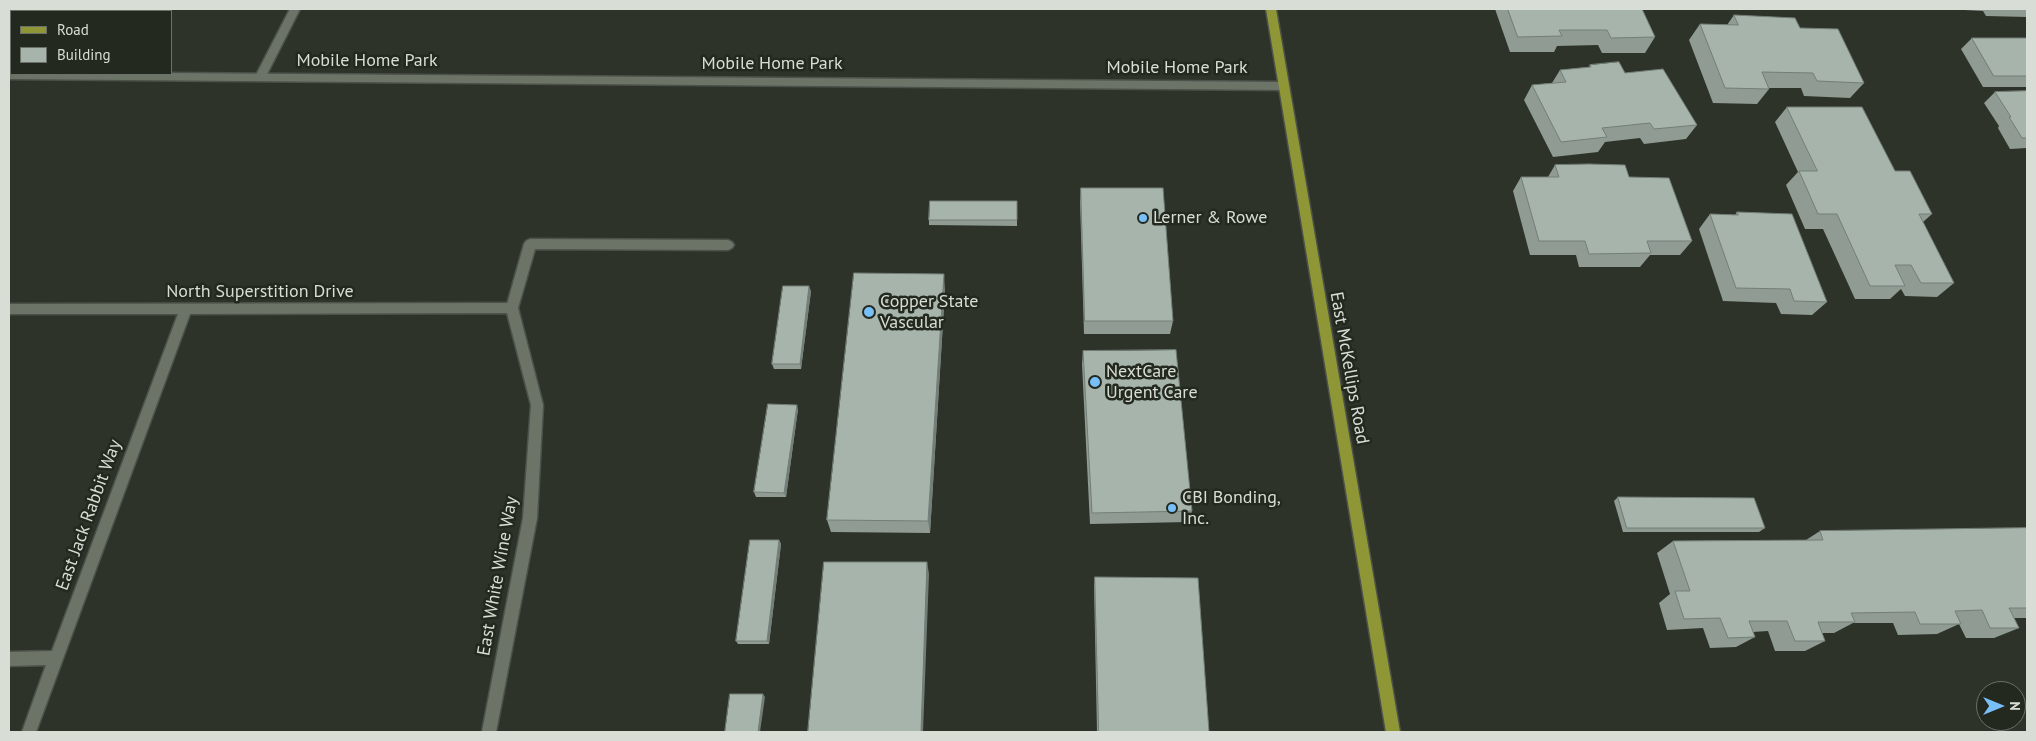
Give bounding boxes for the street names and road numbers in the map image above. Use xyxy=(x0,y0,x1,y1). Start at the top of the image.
street label: Mobile Home Park xyxy=(296,50,438,72)
street label: Mobile Home Park xyxy=(701,53,843,75)
street label: Mobile Home Park xyxy=(1106,57,1248,79)
street label: North Superstition Drive xyxy=(166,281,354,303)
street label: East McKellips Road xyxy=(1325,290,1373,446)
street label: East Jack Rabbit Way xyxy=(52,437,126,593)
street label: East White Wine Way xyxy=(473,495,523,657)

